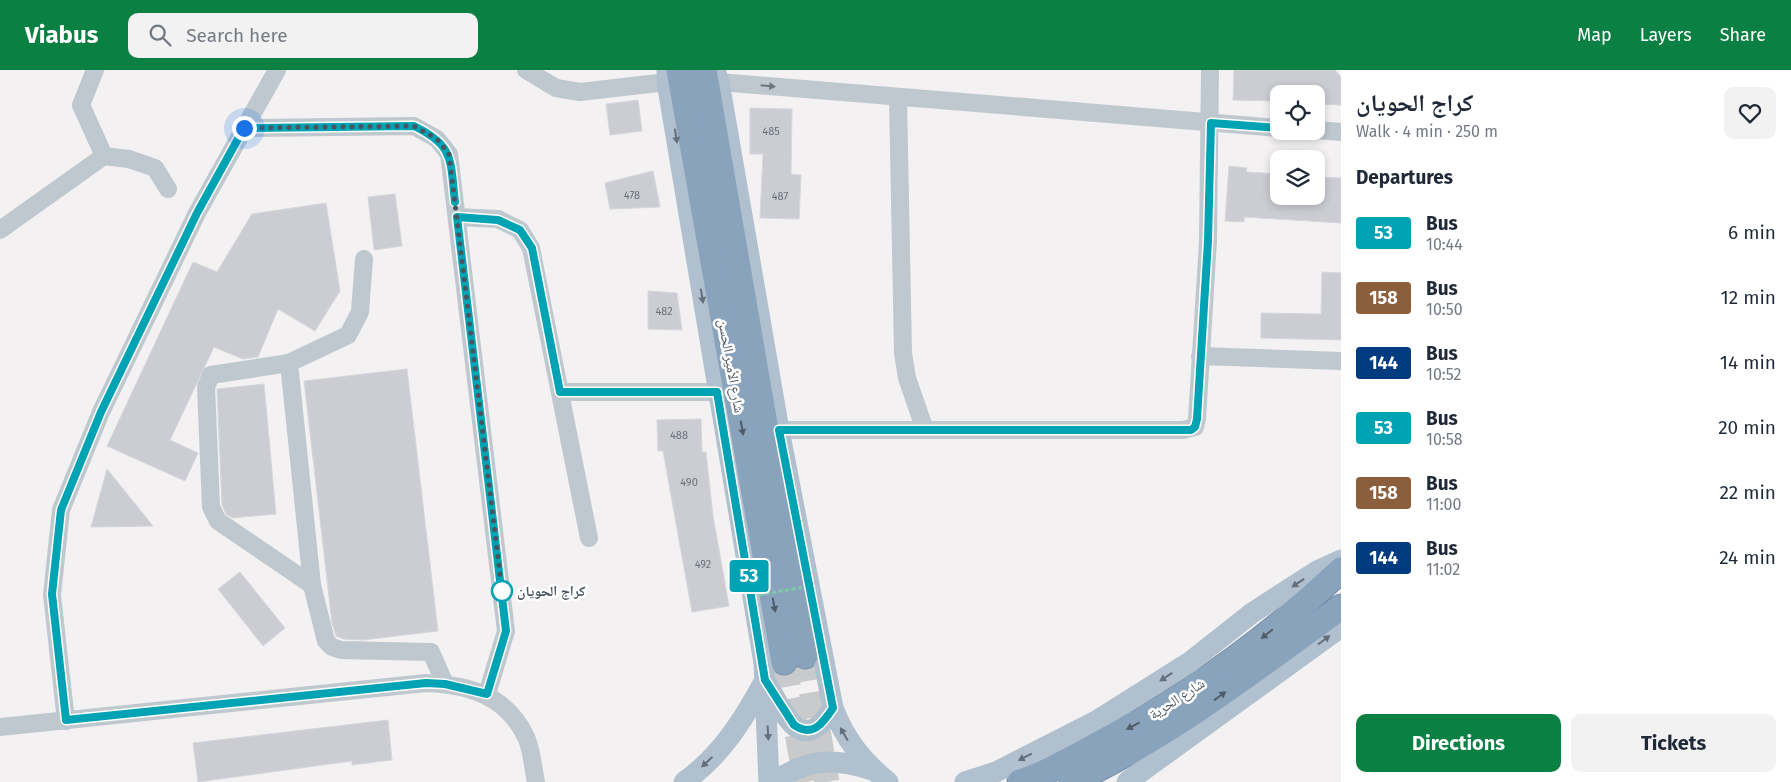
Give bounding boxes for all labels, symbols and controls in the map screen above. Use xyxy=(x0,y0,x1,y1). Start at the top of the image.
search box xyxy=(128,13,478,58)
text: Viabus xyxy=(25,21,98,49)
icon: search xyxy=(146,21,174,49)
text: Search here xyxy=(186,24,288,47)
text: Map xyxy=(1577,24,1612,46)
text: Layers xyxy=(1640,24,1692,46)
text: Share xyxy=(1720,24,1766,46)
one-way arrow xyxy=(760,83,776,91)
map controls xyxy=(1270,85,1325,205)
button: locate xyxy=(1270,85,1325,140)
button: heart xyxy=(1724,87,1776,139)
text: كراج الحويان xyxy=(1356,89,1473,117)
your location xyxy=(232,116,257,141)
text: Walk · 4 min · 250 m xyxy=(1356,122,1498,141)
house number: 485 xyxy=(762,125,780,138)
one-way arrow xyxy=(672,128,680,144)
button: layers xyxy=(1270,150,1325,205)
text: Departures xyxy=(1356,166,1453,189)
house number: 478 xyxy=(624,189,640,202)
house number: 487 xyxy=(772,190,788,203)
text: Bus xyxy=(1426,212,1458,235)
text: 6 min xyxy=(1728,221,1776,244)
text: 53 xyxy=(1374,222,1393,244)
text: 10:44 xyxy=(1426,235,1463,254)
text: Bus xyxy=(1426,277,1458,300)
text: 12 min xyxy=(1721,286,1776,309)
text: 158 xyxy=(1369,287,1398,309)
one-way arrow xyxy=(698,288,706,304)
text: 10:50 xyxy=(1426,300,1463,319)
house number: 482 xyxy=(655,305,673,318)
street label: شارع الأمير الحسن xyxy=(713,318,748,414)
text: Bus xyxy=(1426,342,1458,365)
text: 14 min xyxy=(1720,351,1776,374)
text: 144 xyxy=(1369,352,1398,374)
text: 10:52 xyxy=(1426,365,1462,384)
text: Bus xyxy=(1426,407,1458,430)
text: 20 min xyxy=(1718,416,1776,439)
text: 53 xyxy=(1374,417,1393,439)
one-way arrow xyxy=(739,421,747,437)
house number: 488 xyxy=(670,429,688,442)
text: 10:58 xyxy=(1426,430,1463,449)
text: Bus xyxy=(1426,472,1458,495)
house number: 490 xyxy=(680,476,698,489)
text: 22 min xyxy=(1719,481,1776,504)
text: 158 xyxy=(1369,482,1398,504)
text: 11:00 xyxy=(1426,495,1461,514)
text: Bus xyxy=(1426,537,1458,560)
text: 24 min xyxy=(1719,546,1776,569)
text: 144 xyxy=(1369,547,1398,569)
house number: 492 xyxy=(695,558,711,571)
line badge: 53 xyxy=(726,560,772,592)
text: 11:02 xyxy=(1426,560,1460,579)
text: 53 xyxy=(740,565,758,587)
one-way arrow xyxy=(1292,578,1305,587)
marker: كراج الحويان xyxy=(491,580,513,602)
place label: كراج الحويان xyxy=(517,583,586,600)
one-way arrow xyxy=(770,598,778,613)
one-way arrow xyxy=(1260,628,1273,639)
one-way arrow xyxy=(1317,634,1330,645)
one-way arrow xyxy=(1160,672,1173,682)
street label: شارع الحرية xyxy=(1146,675,1208,724)
one-way arrow xyxy=(1213,691,1227,701)
button: Directions xyxy=(1356,714,1561,772)
button: Tickets xyxy=(1571,714,1776,772)
one-way arrow xyxy=(1126,722,1140,730)
one-way arrow xyxy=(764,725,772,741)
one-way arrow xyxy=(840,727,849,740)
one-way arrow xyxy=(1018,753,1032,761)
one-way arrow xyxy=(701,756,713,768)

